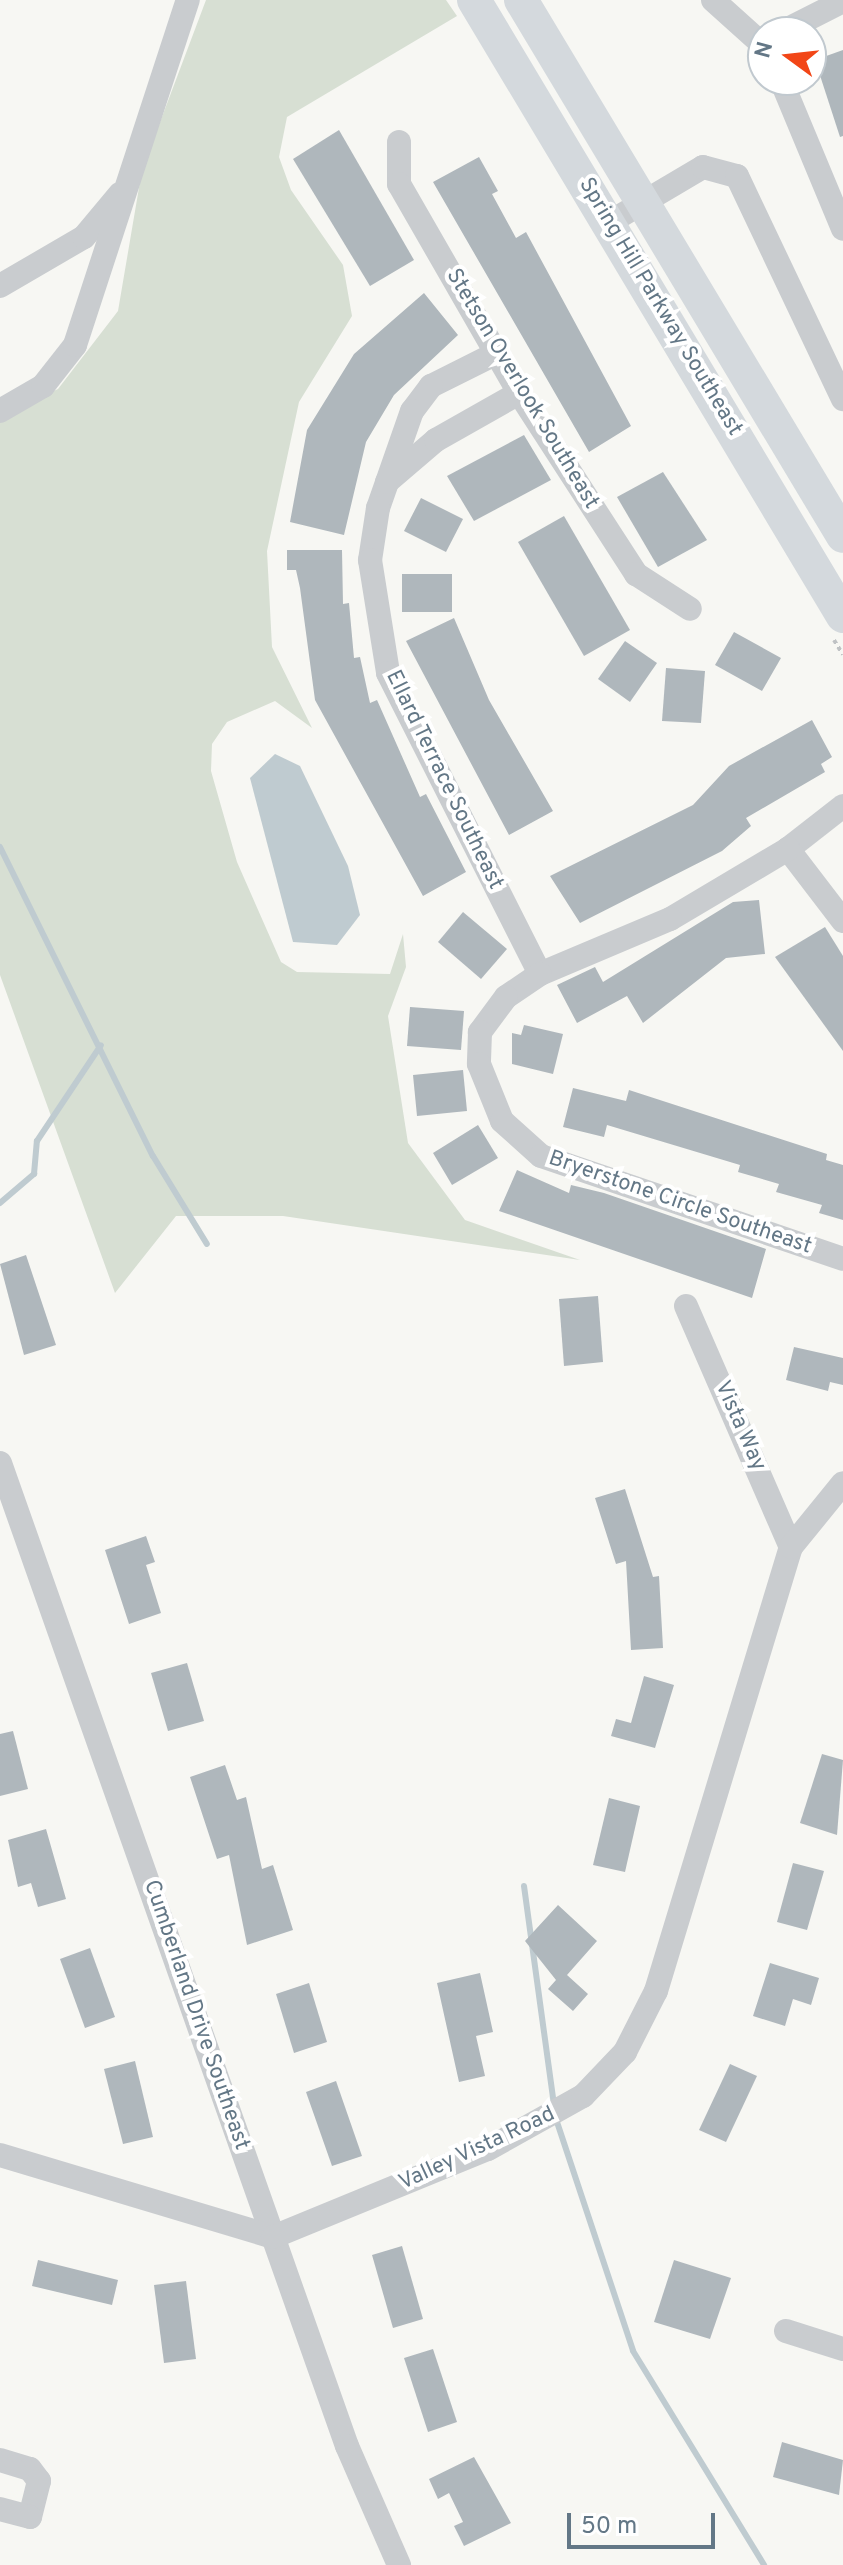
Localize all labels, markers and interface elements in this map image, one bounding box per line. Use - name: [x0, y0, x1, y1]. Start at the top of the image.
- north arrow: [747, 16, 827, 96]
- text: N: [750, 39, 780, 61]
- street label: Spring Hill Parkway Southeast: [572, 173, 748, 441]
- street label: Stetson Overlook Southeast: [440, 264, 604, 514]
- street label: Ellard Terrace Southeast: [379, 666, 509, 894]
- street label: Bryerstone Circle Southeast: [545, 1145, 815, 1261]
- street label: Vista Way: [708, 1377, 772, 1475]
- street label: Cumberland Drive Southeast: [137, 1877, 255, 2153]
- street label: Valley Vista Road: [394, 2101, 560, 2197]
- scale bar: [571, 2497, 719, 2547]
- text: 50 m: [581, 2512, 637, 2542]

